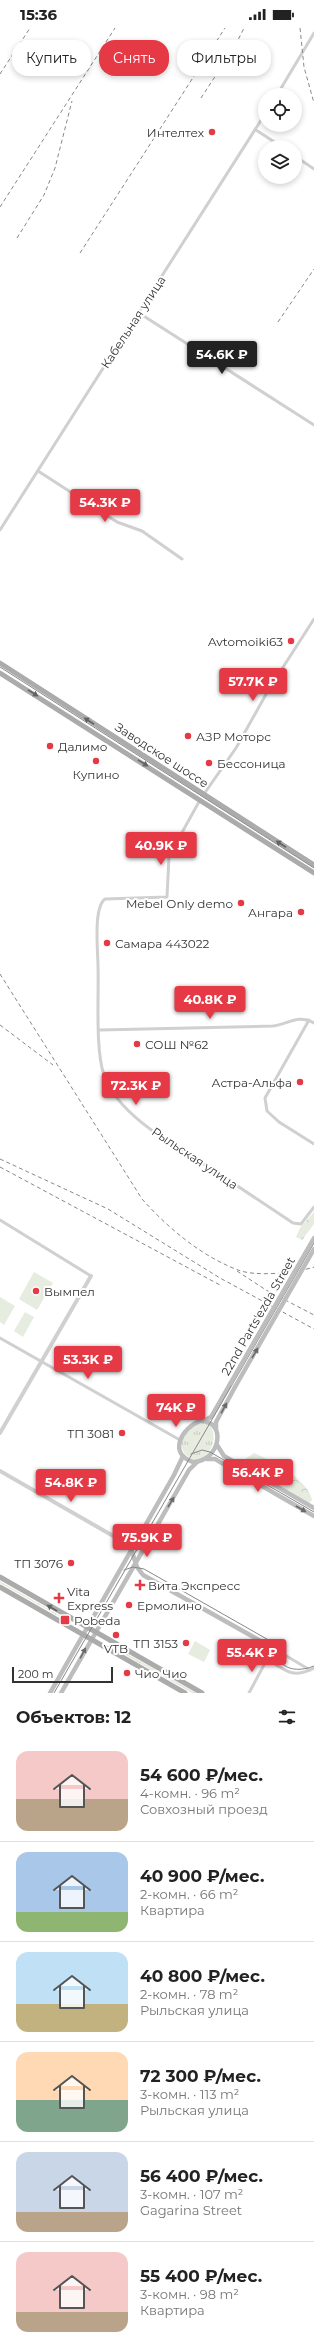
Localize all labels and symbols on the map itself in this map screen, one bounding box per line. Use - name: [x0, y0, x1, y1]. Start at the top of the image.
- place label: Интелтех: [147, 125, 205, 140]
- marker: Интелтех: [207, 127, 217, 137]
- street label: Кабельная улица: [97, 273, 169, 371]
- pin: 54.6K ₽: [185, 341, 259, 375]
- pin: 54.3K ₽: [68, 489, 142, 523]
- place label: Avtomoiki63: [208, 634, 283, 649]
- marker: Avtomoiki63: [286, 636, 296, 646]
- pin: 57.7K ₽: [216, 668, 290, 702]
- one-way arrow: [27, 690, 39, 697]
- one-way arrow: [84, 717, 95, 724]
- street label: Заводское шоссе: [112, 719, 212, 791]
- place label: АЗР Моторс: [196, 729, 271, 744]
- marker: АЗР Моторс: [183, 731, 193, 741]
- place label: Далимо: [58, 739, 108, 754]
- marker: Далимо: [45, 741, 55, 751]
- marker: Купино: [91, 756, 101, 766]
- place label: Бессоница: [217, 756, 286, 771]
- marker: Бессоница: [204, 758, 214, 768]
- one-way arrow: [137, 760, 148, 767]
- place label: Купино: [73, 767, 120, 782]
- pin: 40.9K ₽: [124, 832, 198, 866]
- one-way arrow: [276, 840, 286, 848]
- place label: Mebel Only demo: [126, 896, 233, 911]
- marker: Mebel Only demo: [236, 898, 246, 908]
- place label: Ангара: [248, 905, 293, 920]
- marker: Ангара: [296, 907, 306, 917]
- place label: Самара 443022: [115, 936, 210, 951]
- marker: Самара 443022: [102, 938, 112, 948]
- pin: 40.8K ₽: [173, 986, 247, 1020]
- place label: СОШ №62: [145, 1037, 208, 1052]
- marker: СОШ №62: [132, 1039, 142, 1049]
- pin: 72.3K ₽: [99, 1072, 173, 1106]
- place label: Астра-Альфа: [212, 1075, 292, 1090]
- marker: Астра-Альфа: [295, 1077, 305, 1087]
- street label: Рыльская улица: [149, 1124, 241, 1192]
- street label: 22nd Parts'ezda Street: [218, 1254, 298, 1378]
- place label: Вымпел: [44, 1284, 95, 1299]
- marker: Вымпел: [31, 1286, 41, 1296]
- pin: 53.3K ₽: [51, 1346, 125, 1380]
- one-way arrow: [251, 1348, 258, 1359]
- pin: 74K ₽: [148, 1394, 204, 1428]
- one-way arrow: [220, 1402, 227, 1414]
- place label: ТП 3081: [67, 1426, 114, 1441]
- marker: ТП 3081: [117, 1428, 127, 1438]
- pin: 56.4K ₽: [221, 1459, 295, 1493]
- pin: 54.8K ₽: [34, 1469, 108, 1503]
- one-way arrow: [167, 1496, 174, 1507]
- one-way arrow: [296, 1505, 307, 1512]
- pin: 75.9K ₽: [110, 1524, 184, 1558]
- place label: ТП 3076: [14, 1556, 63, 1571]
- marker: ТП 3076: [66, 1558, 76, 1568]
- place label: Вита Экспресс: [148, 1578, 240, 1593]
- marker: Вита Экспресс: [135, 1580, 145, 1590]
- place label: Vita Express: [67, 1584, 113, 1613]
- marker: Vita Express: [54, 1593, 64, 1603]
- place label: Ермолино: [137, 1598, 202, 1613]
- marker: Ермолино: [124, 1600, 134, 1610]
- one-way arrow: [47, 1604, 58, 1611]
- place label: Pobeda: [74, 1613, 121, 1628]
- marker: Pobeda: [59, 1614, 71, 1626]
- marker: VTB: [111, 1630, 121, 1640]
- place label: ТП 3153: [133, 1636, 178, 1651]
- marker: ТП 3153: [181, 1638, 191, 1648]
- pin: 55.4K ₽: [215, 1639, 289, 1673]
- place label: VTB: [104, 1641, 128, 1656]
- one-way arrow: [80, 1647, 87, 1659]
- scale bar: [12, 1665, 113, 1684]
- place label: Чио Чио: [135, 1666, 187, 1681]
- marker: Чио Чио: [122, 1668, 132, 1678]

